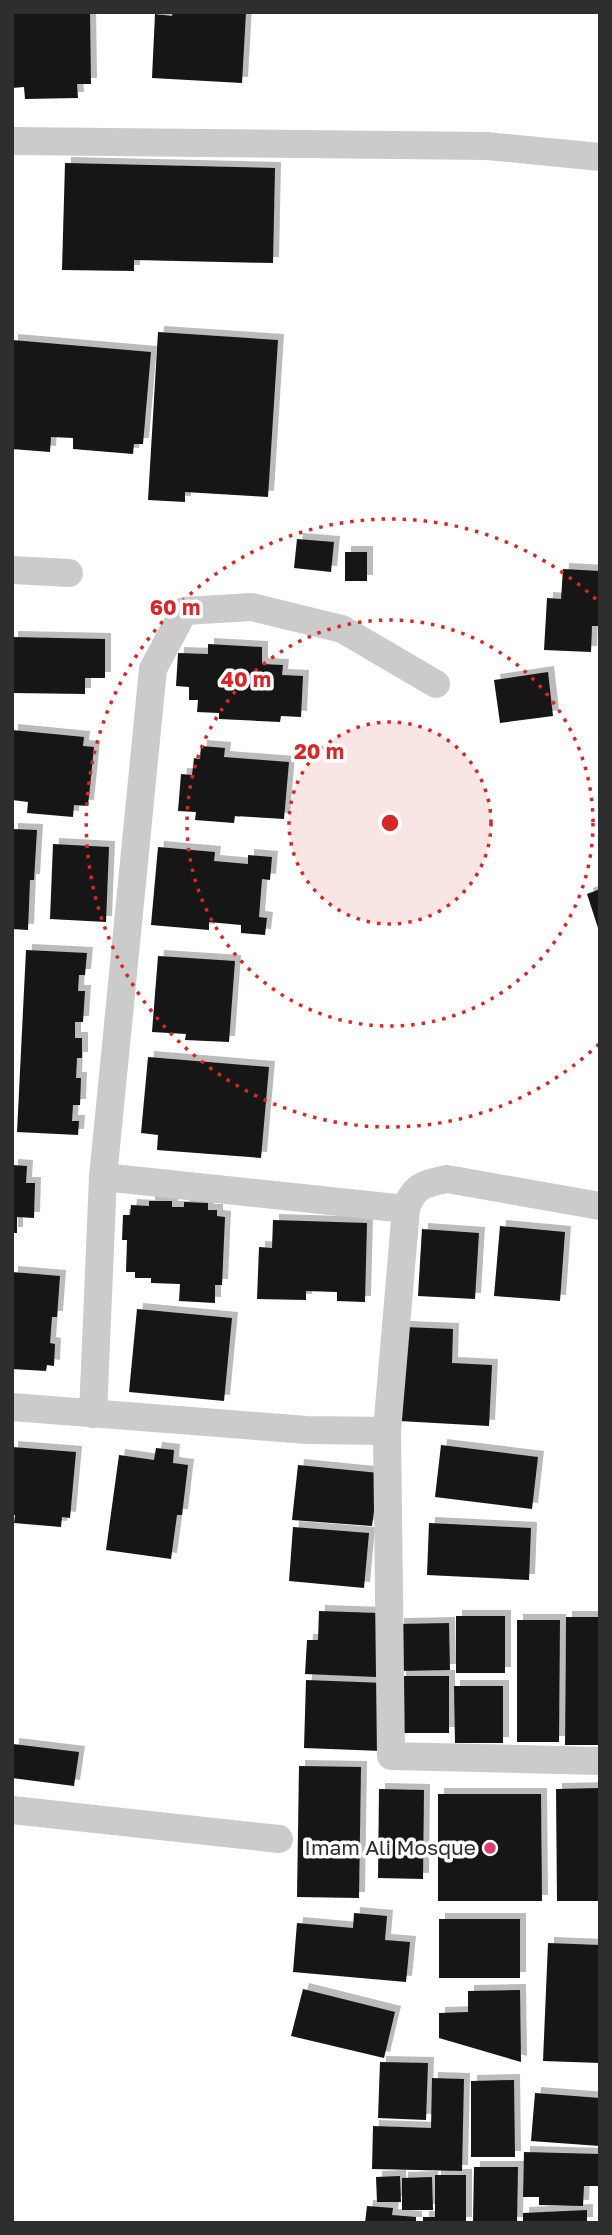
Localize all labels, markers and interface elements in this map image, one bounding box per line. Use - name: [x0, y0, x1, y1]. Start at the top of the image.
- text: 60 m: [150, 594, 200, 620]
- text: 40 m: [221, 666, 271, 692]
- text: 20 m: [294, 738, 344, 764]
- centre of rings: [378, 811, 402, 835]
- place label: Imam Ali Mosque: [304, 1834, 476, 1860]
- marker: Imam Ali Mosque: [482, 1840, 498, 1856]

